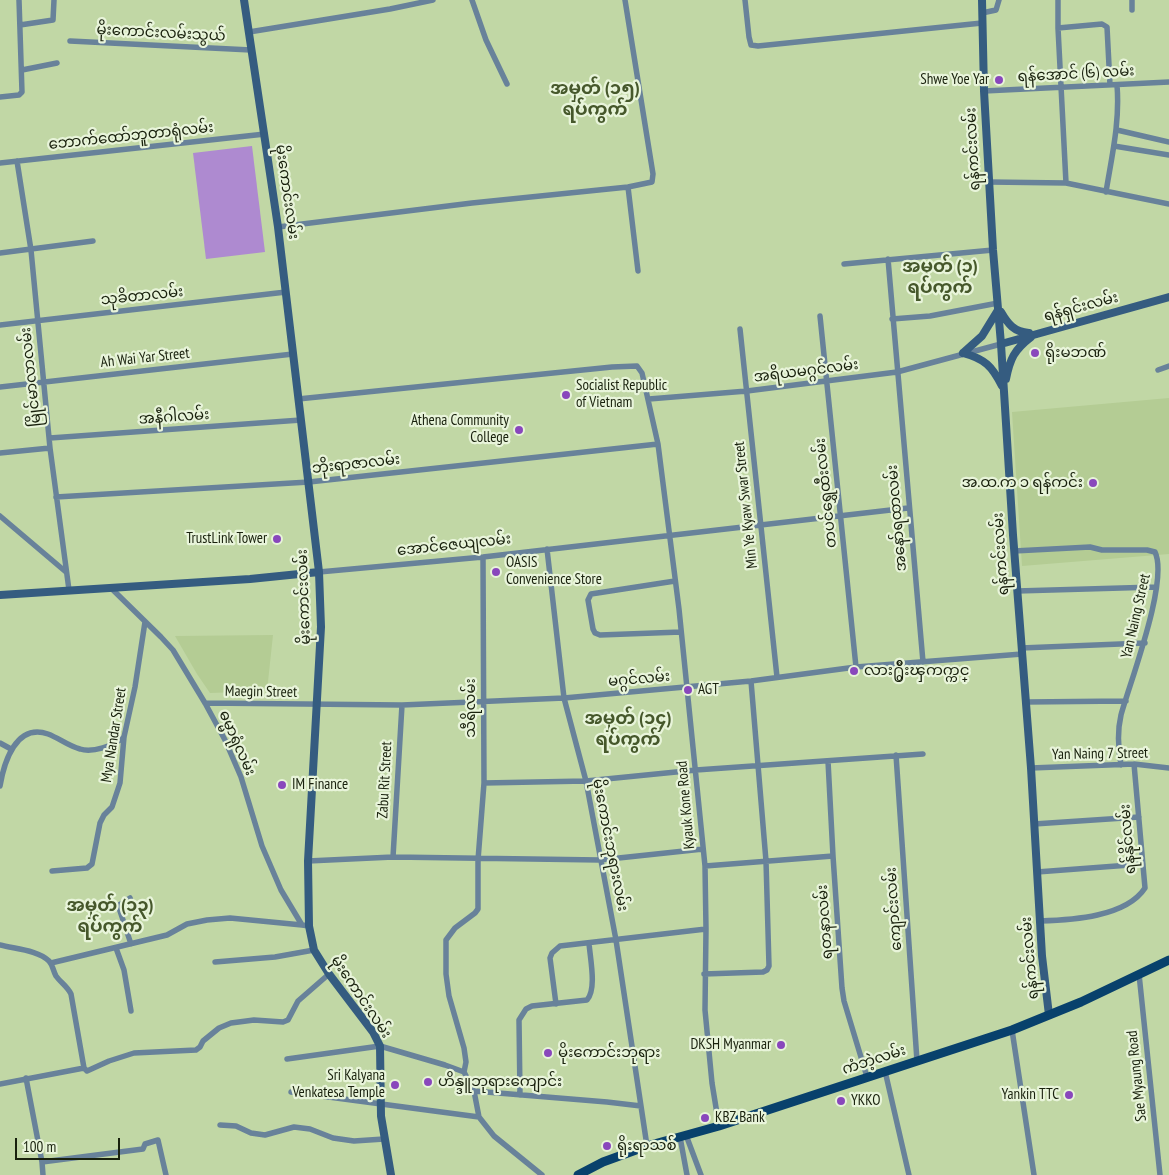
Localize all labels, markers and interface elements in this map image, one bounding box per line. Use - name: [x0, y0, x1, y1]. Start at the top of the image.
- street label: မိုးကောင်းလမ်းသွယ်: [96, 21, 226, 45]
- street label: ရန်အောင် (၆) လမ်း: [1017, 62, 1135, 86]
- place label: Shwe Yoe Yar: [920, 71, 989, 89]
- marker: Shwe Yoe Yar: [993, 74, 1005, 86]
- district label: အမှတ် (၁၅) ရပ်ကွက်: [550, 78, 640, 120]
- street label: ရန်ကင်းလမ်း: [962, 107, 984, 191]
- street label: ဘောက်ထော်ဘူတာရုံလမ်း: [48, 118, 214, 154]
- street label: မိုးကောင်းလမ်း: [271, 143, 303, 241]
- district label: အမှတ် (၁) ရပ်ကွက်: [902, 256, 978, 298]
- street label: သုခိတာလမ်း: [100, 283, 184, 309]
- street label: ရန်ရှင်းလမ်း: [1042, 288, 1120, 326]
- street label: မြိုင်မာလာလမ်း: [17, 326, 45, 428]
- street label: Ah Wai Yar Street: [100, 344, 190, 372]
- place label: ရိုးမဘဏ်: [1045, 344, 1106, 362]
- marker: ရိုးမဘဏ်: [1029, 347, 1041, 359]
- street label: အရိယမဂ္ဂင်လမ်း: [753, 356, 859, 386]
- place label: Socialist Republic of Vietnam: [576, 377, 667, 412]
- marker: Socialist Republic of Vietnam: [560, 389, 572, 401]
- street label: အနီဂါလမ်း: [138, 406, 210, 428]
- place label: Athena Community College: [411, 412, 509, 447]
- marker: Athena Community College: [513, 424, 525, 436]
- street label: တပင်ရွှေထီးလမ်း: [811, 437, 841, 549]
- street label: Min Ye Kyaw Swar Street: [730, 441, 762, 569]
- street label: ဘိုးရာဇာလမ်း: [311, 450, 401, 478]
- street label: အနော်ရထာလမ်း: [883, 464, 911, 572]
- place label: အ.ထ.က ၁ ရန်ကင်း: [962, 474, 1083, 492]
- marker: အ.ထ.က ၁ ရန်ကင်း: [1087, 477, 1099, 489]
- street label: ရန်ကင်းလမ်း: [989, 512, 1013, 596]
- place label: TrustLink Tower: [186, 530, 267, 548]
- street label: အောင်ဇေယျလမ်း: [396, 530, 512, 560]
- marker: TrustLink Tower: [271, 533, 283, 545]
- street label: မိုးကောင်းလမ်း: [293, 549, 315, 645]
- place label: OASIS Convenience Store: [506, 554, 602, 589]
- marker: OASIS Convenience Store: [490, 566, 502, 578]
- street label: Yan Naing Street: [1118, 572, 1154, 660]
- place label: လား႐ွိဳးၾကက္ကင္: [864, 662, 969, 680]
- marker: လား႐ွိဳးၾကက္ကင္: [848, 665, 860, 677]
- street label: မဂ္ဂင်လမ်း: [607, 667, 671, 691]
- street label: သီရိလမ်း: [462, 678, 480, 738]
- place label: AGT: [698, 681, 719, 699]
- street label: Maegin Street: [225, 682, 297, 702]
- marker: AGT: [682, 684, 694, 696]
- street label: Mya Nandar Street: [98, 686, 130, 784]
- street label: ဓမ္မာရုံလမ်း: [215, 708, 259, 778]
- district label: အမှတ် (၁၄) ရပ်ကွက်: [585, 708, 671, 751]
- street label: Zabu Rit Street: [374, 741, 396, 819]
- street label: Yan Naing 7 Street: [1052, 744, 1148, 764]
- street label: Kyauk Kone Road: [673, 760, 699, 850]
- place label: IM Finance: [292, 776, 348, 794]
- street label: မိုးကောင်းဘုရားလမ်း: [588, 777, 632, 913]
- marker: IM Finance: [276, 779, 288, 791]
- street label: ရန်နိုင်လမ်း: [1116, 803, 1140, 875]
- street label: ကျောင်းလမ်း: [882, 866, 906, 952]
- street label: ရတနာလမ်း: [813, 884, 837, 960]
- district label: အမှတ် (၁၃) ရပ်ကွက်: [67, 895, 153, 938]
- street label: ရန်ကင်းလမ်း: [1017, 916, 1043, 1000]
- street label: မိုးကောင်းလမ်း: [327, 952, 395, 1042]
- street label: Sae Myaung Road: [1123, 1030, 1151, 1122]
- place label: DKSH Myanmar: [690, 1036, 771, 1054]
- marker: DKSH Myanmar: [775, 1039, 787, 1051]
- street label: ကံဘဲ့လမ်း: [840, 1041, 908, 1079]
- place label: မိုးကောင်းဘုရား: [558, 1044, 660, 1062]
- marker: မိုးကောင်းဘုရား: [542, 1047, 554, 1059]
- place label: Sri Kalyana Venkatesa Temple: [292, 1067, 385, 1102]
- place label: ဟိန္ဒူဘုရားကျောင်း: [438, 1073, 562, 1091]
- marker: ဟိန္ဒူဘုရားကျောင်း: [422, 1076, 434, 1088]
- marker: Sri Kalyana Venkatesa Temple: [389, 1079, 401, 1091]
- place label: Yankin TTC: [1002, 1086, 1059, 1104]
- marker: Yankin TTC: [1063, 1089, 1075, 1101]
- place label: YKKO: [851, 1092, 881, 1110]
- marker: YKKO: [835, 1095, 847, 1107]
- place label: KBZ Bank: [715, 1109, 765, 1127]
- marker: KBZ Bank: [699, 1112, 711, 1124]
- scale bar: [18, 1128, 122, 1160]
- text: 100 m: [23, 1137, 56, 1156]
- place label: ရိုးရာသစ်: [617, 1137, 677, 1155]
- marker: ရိုးရာသစ်: [601, 1140, 613, 1152]

